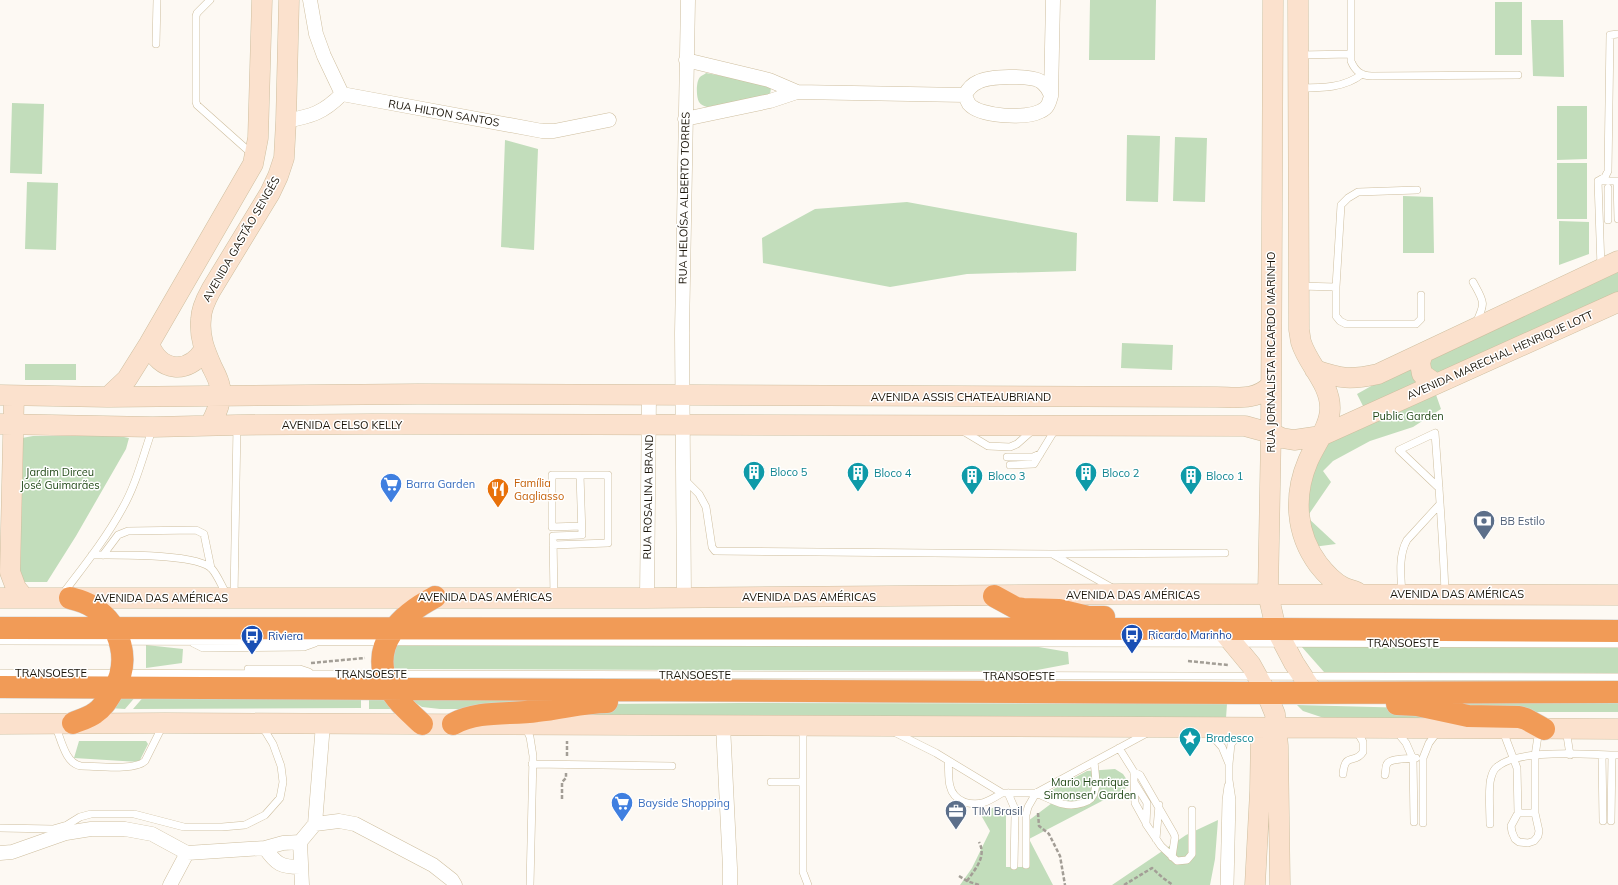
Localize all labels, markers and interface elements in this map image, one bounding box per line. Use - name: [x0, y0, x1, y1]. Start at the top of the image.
- street label: RUA HILTON SANTOS: [387, 96, 501, 130]
- street label: RUA HELOÍSA ALBERTO TORRES: [675, 112, 693, 284]
- street label: AVENIDA GASTÃO SENGÉS: [199, 174, 283, 304]
- street label: RUA JORNALISTA RICARDO MARINHO: [1264, 251, 1278, 453]
- street label: AVENIDA MARECHAL HENRIQUE LOTT: [1405, 307, 1596, 403]
- street label: AVENIDA ASSIS CHATEAUBRIAND: [871, 390, 1051, 404]
- park label: Public Garden: [1372, 409, 1444, 423]
- street label: AVENIDA CELSO KELLY: [282, 418, 403, 432]
- street label: RUA ROSALINA BRAND: [640, 434, 656, 560]
- building icon: Bloco 5: [741, 459, 767, 492]
- building icon: Bloco 4: [845, 460, 871, 493]
- building icon: Bloco 2: [1073, 460, 1099, 493]
- building icon: Bloco 3: [959, 463, 985, 496]
- building icon: Bloco 1: [1178, 463, 1204, 496]
- park label: Jardim Dirceu José Guimarães: [20, 465, 100, 492]
- place label: Bloco 5: [770, 465, 808, 479]
- place label: Bloco 4: [874, 466, 912, 480]
- place label: Bloco 2: [1102, 466, 1140, 480]
- place label: Bloco 3: [988, 469, 1025, 483]
- place label: Bloco 1: [1206, 469, 1243, 483]
- supermarket icon: Barra Garden: [378, 471, 404, 504]
- restaurant icon: Família Gagliasso: [485, 476, 511, 509]
- place label: Família Gagliasso: [514, 476, 564, 503]
- place label: Barra Garden: [406, 477, 475, 491]
- bank icon: BB Estilo: [1471, 508, 1497, 541]
- place label: BB Estilo: [1500, 514, 1545, 528]
- street label: AVENIDA DAS AMÉRICAS: [1390, 587, 1524, 601]
- street label: AVENIDA DAS AMÉRICAS: [1066, 588, 1200, 602]
- street label: AVENIDA DAS AMÉRICAS: [418, 590, 552, 604]
- street label: AVENIDA DAS AMÉRICAS: [742, 590, 876, 604]
- street label: AVENIDA DAS AMÉRICAS: [94, 591, 228, 605]
- bus stop icon: Ricardo Marinho: [1119, 622, 1145, 655]
- bus stop icon: Riviera: [239, 623, 265, 656]
- place label: Ricardo Marinho: [1148, 628, 1232, 642]
- place label: Riviera: [268, 629, 303, 643]
- street label: TRANSOESTE: [1367, 636, 1439, 650]
- street label: TRANSOESTE: [15, 666, 87, 680]
- street label: TRANSOESTE: [335, 667, 407, 681]
- street label: TRANSOESTE: [659, 668, 731, 682]
- street label: TRANSOESTE: [983, 669, 1055, 683]
- place icon: Bradesco: [1177, 725, 1203, 758]
- place label: Bradesco: [1206, 731, 1254, 745]
- park label: Mario Henrique Simonsen' Garden: [1044, 775, 1136, 802]
- supermarket icon: Bayside Shopping: [609, 790, 635, 823]
- place label: Bayside Shopping: [638, 796, 730, 810]
- office icon: TIM Brasil: [943, 798, 969, 831]
- place label: TIM Brasil: [972, 804, 1023, 818]

